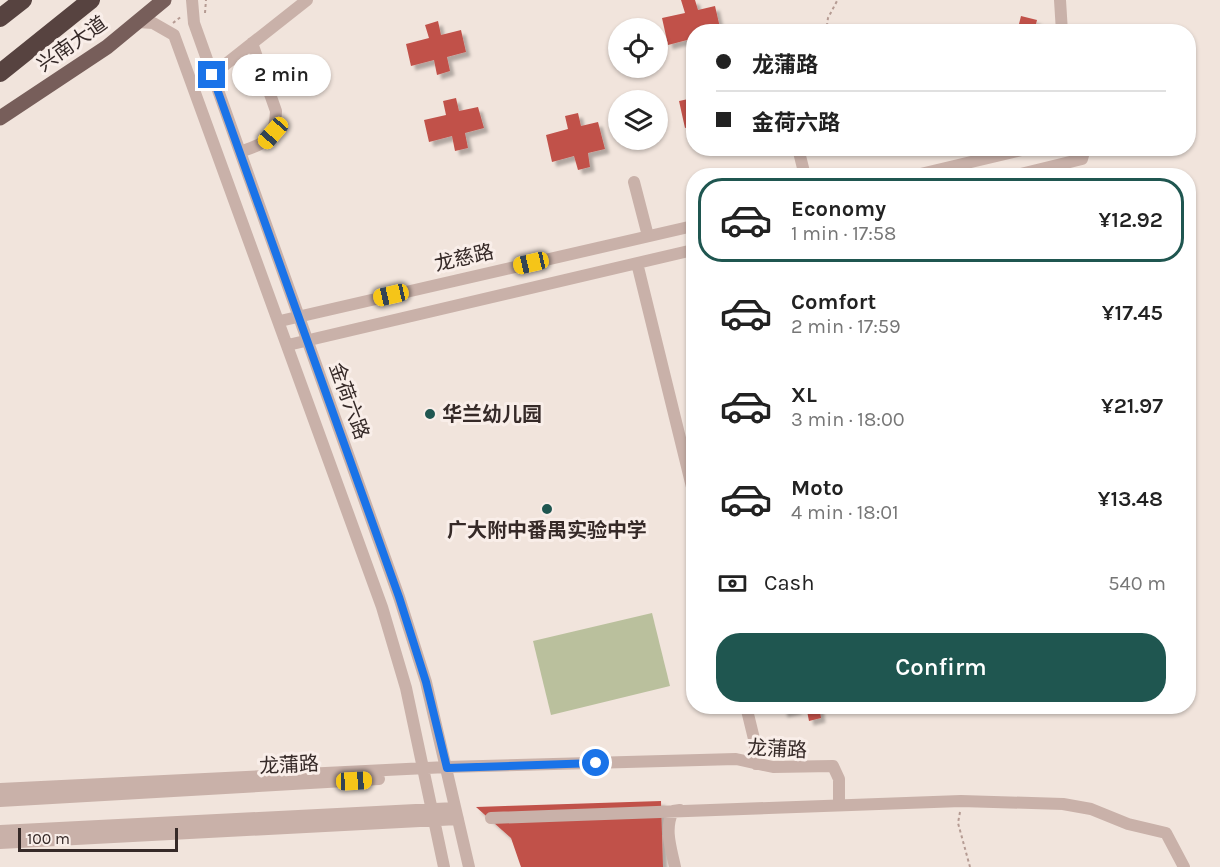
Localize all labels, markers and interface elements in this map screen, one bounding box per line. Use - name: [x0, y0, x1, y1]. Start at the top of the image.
- street label: 兴南大道: [33, 12, 111, 76]
- map controls: [608, 18, 668, 150]
- button: locate: [608, 18, 668, 78]
- text: 龙蒲路: [752, 52, 818, 78]
- callout: 2 min: [233, 54, 332, 96]
- route end: [198, 61, 225, 88]
- text: 2 min: [254, 63, 309, 86]
- button: layers: [608, 90, 668, 150]
- text: 金荷六路: [752, 110, 840, 136]
- car: [254, 114, 292, 152]
- icon: car: [719, 193, 773, 247]
- text: Economy: [791, 196, 886, 222]
- text: ¥12.92: [1099, 207, 1163, 233]
- text: 1 min · 17:58: [791, 222, 896, 245]
- street label: 龙慈路: [432, 240, 496, 276]
- car: [511, 250, 551, 276]
- car: [371, 282, 411, 308]
- icon: car: [719, 286, 773, 340]
- text: Comfort: [791, 289, 876, 315]
- text: ¥17.45: [1102, 300, 1163, 326]
- text: 2 min · 17:59: [791, 315, 901, 338]
- street label: 金荷六路: [325, 359, 373, 443]
- icon: car: [719, 379, 773, 433]
- text: XL: [791, 382, 817, 408]
- text: ¥21.97: [1101, 393, 1163, 419]
- place label: 华兰幼儿园: [442, 403, 542, 426]
- marker: 华兰幼儿园: [423, 407, 437, 421]
- text: 3 min · 18:00: [791, 408, 905, 431]
- icon: car: [719, 472, 773, 526]
- text: Moto: [791, 475, 844, 501]
- text: ¥13.48: [1098, 486, 1163, 512]
- text: 4 min · 18:01: [791, 501, 899, 524]
- marker: 广大附中番禺实验中学: [540, 502, 554, 516]
- place label: 广大附中番禺实验中学: [447, 519, 647, 542]
- icon: cash: [716, 567, 749, 600]
- text: Cash: [764, 570, 814, 596]
- text: 540 m: [1108, 572, 1166, 595]
- button: Confirm: [716, 633, 1166, 702]
- street label: 龙蒲路: [746, 736, 808, 762]
- route start: [582, 749, 609, 776]
- street label: 龙蒲路: [258, 752, 320, 778]
- car: [336, 771, 372, 791]
- scale bar: [18, 825, 178, 852]
- text: 100 m: [27, 829, 70, 848]

